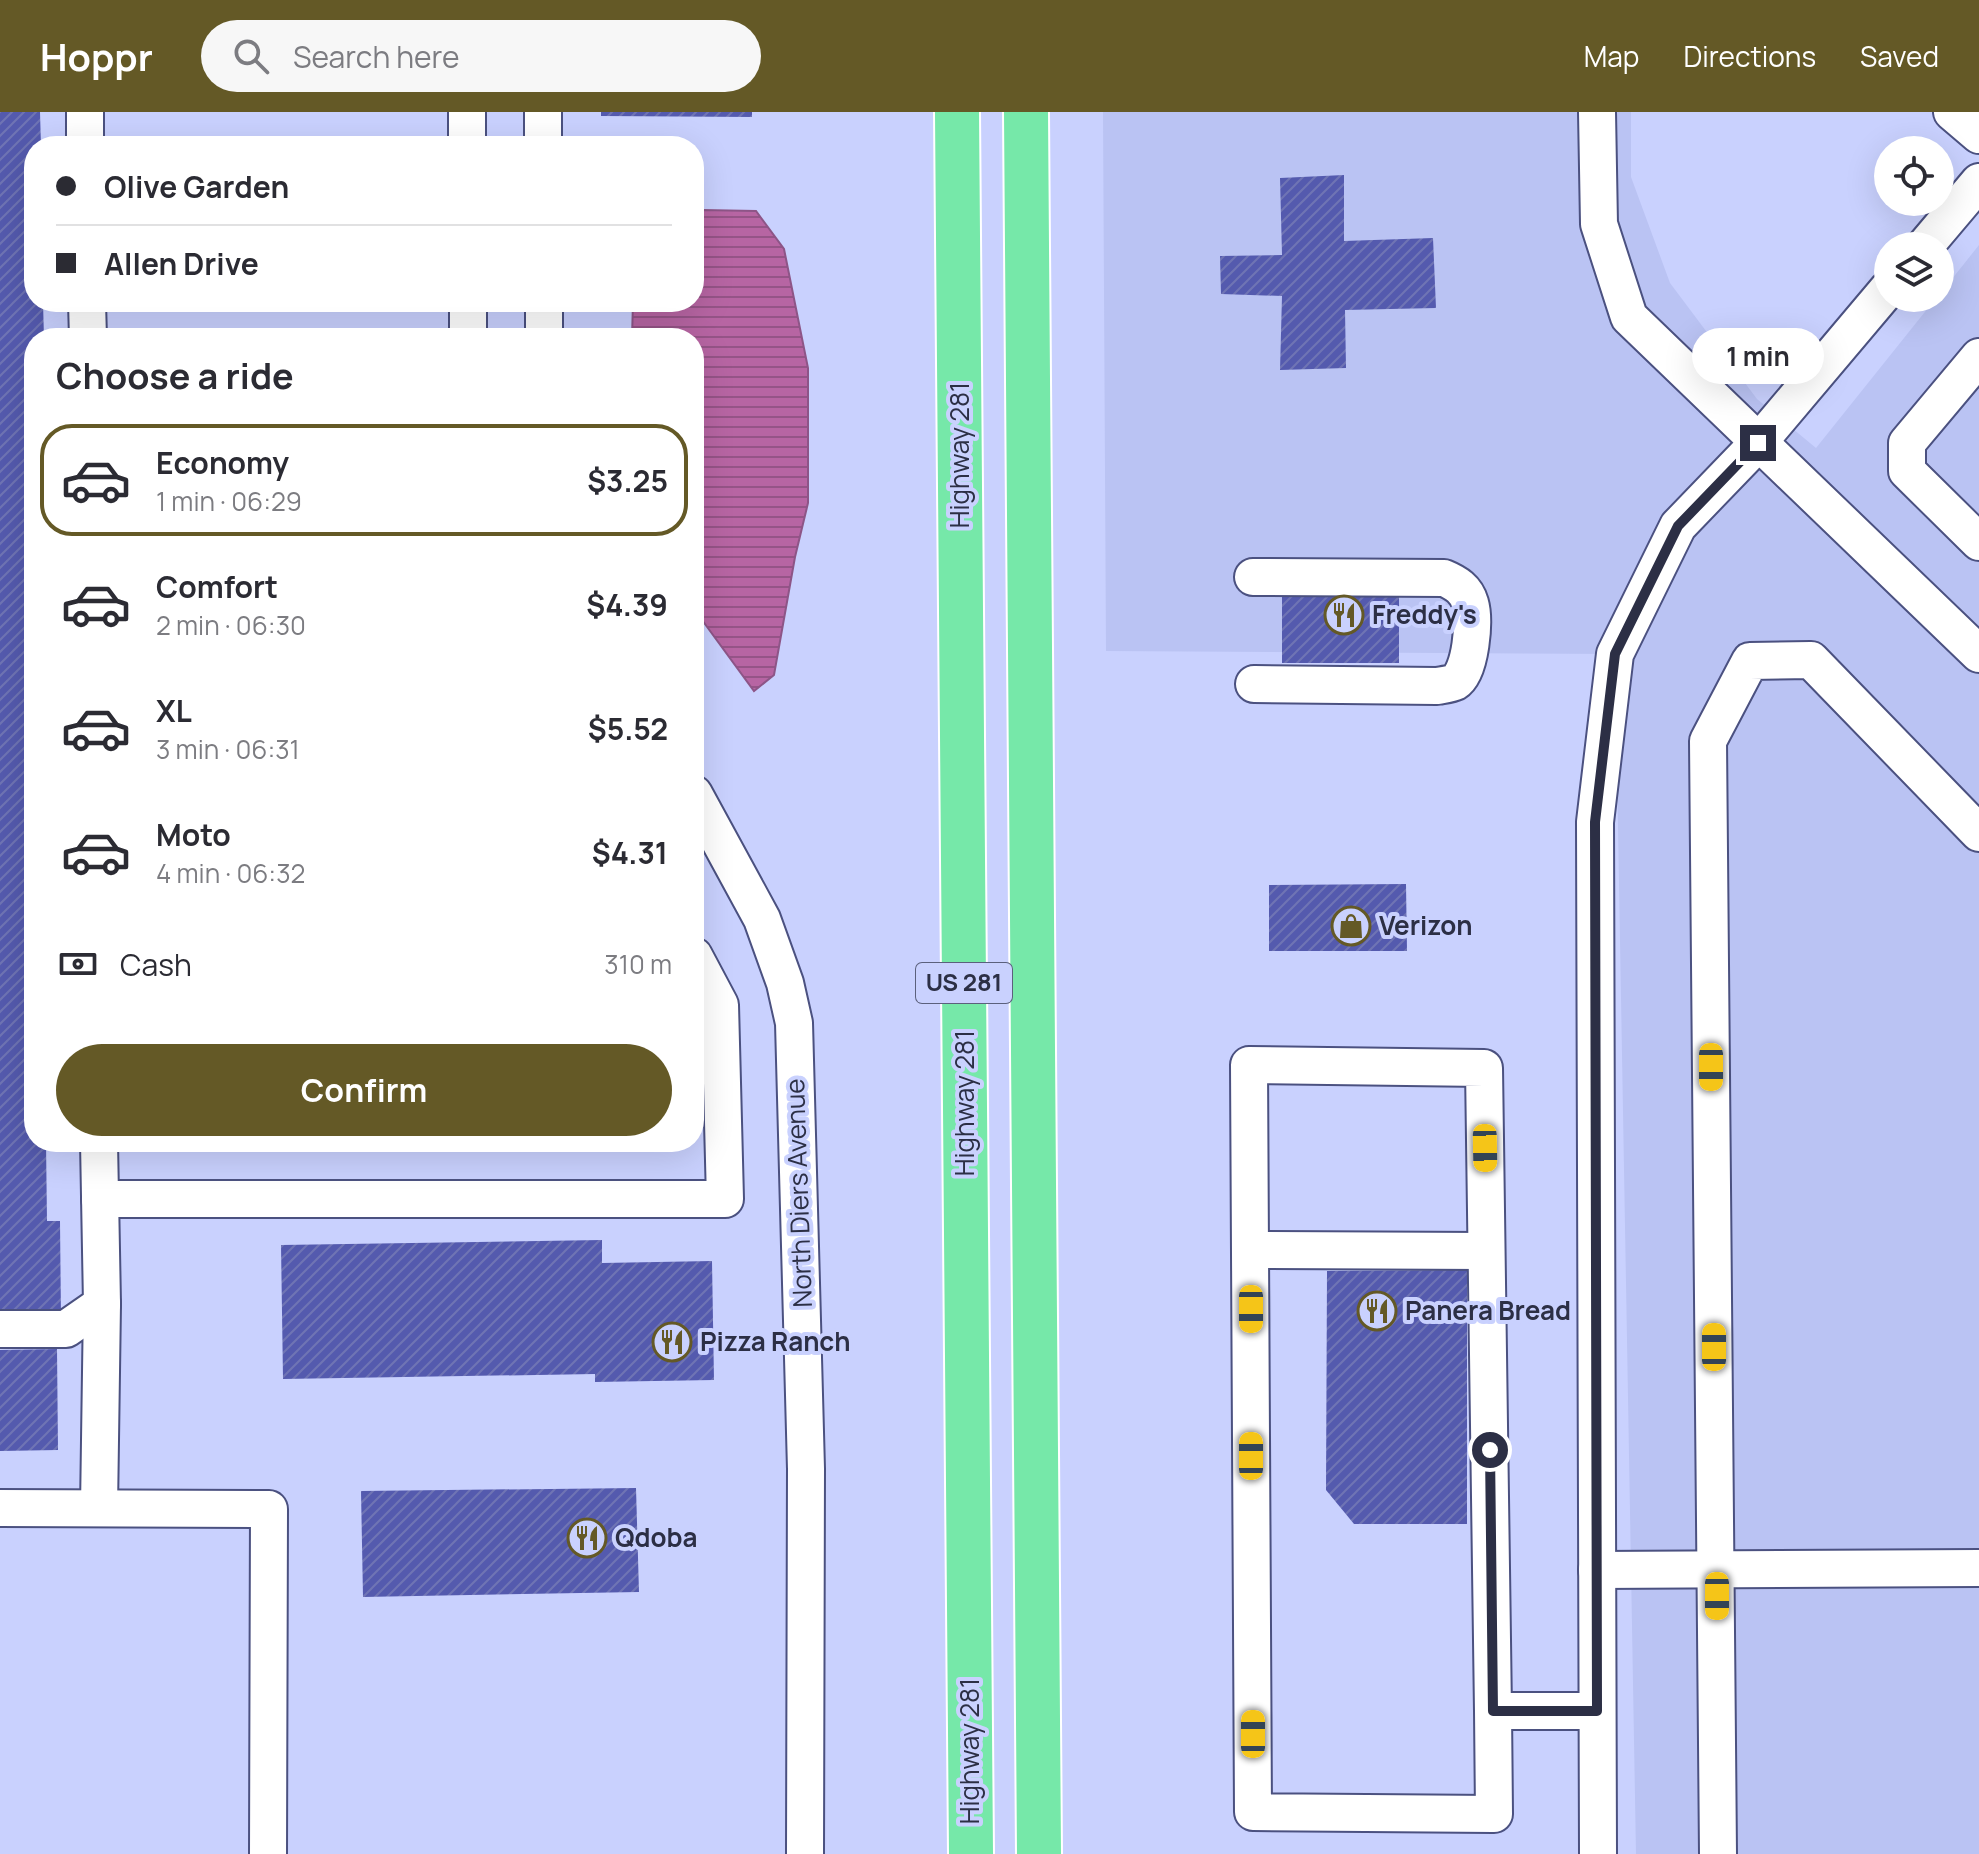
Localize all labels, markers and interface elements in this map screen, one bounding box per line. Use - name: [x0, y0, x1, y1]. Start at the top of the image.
- search box: [201, 20, 761, 92]
- text: Hoppr: [40, 30, 153, 82]
- icon: search: [229, 34, 273, 78]
- text: Search here: [293, 36, 460, 77]
- text: Map: [1584, 37, 1639, 75]
- text: Directions: [1683, 37, 1816, 75]
- text: Saved: [1860, 37, 1939, 75]
- map controls: [1874, 136, 1954, 312]
- button: locate: [1874, 136, 1954, 216]
- text: Olive Garden: [104, 166, 289, 207]
- button: layers: [1874, 232, 1954, 312]
- text: Allen Drive: [104, 243, 259, 284]
- callout: 1 min: [1692, 327, 1824, 383]
- text: 1 min: [1726, 338, 1790, 374]
- text: Choose a ride: [56, 351, 294, 400]
- street label: Highway 281: [941, 382, 977, 528]
- route end: [1740, 425, 1776, 461]
- text: Economy: [156, 442, 289, 483]
- icon: car: [60, 444, 132, 516]
- text: $3.25: [587, 460, 668, 501]
- text: 1 min · 06:29: [156, 483, 302, 519]
- text: Comfort: [156, 566, 278, 607]
- icon: car: [60, 568, 132, 640]
- text: $4.39: [586, 584, 668, 625]
- restaurant icon: Freddy's: [1323, 594, 1365, 636]
- place label: Freddy's: [1372, 596, 1477, 632]
- text: 2 min · 06:30: [156, 607, 306, 643]
- text: XL: [156, 690, 192, 731]
- icon: car: [60, 692, 132, 764]
- text: $5.52: [588, 708, 668, 749]
- text: 3 min · 06:31: [156, 731, 300, 767]
- text: Moto: [156, 814, 231, 855]
- icon: car: [60, 816, 132, 888]
- text: $4.31: [592, 832, 668, 873]
- text: 4 min · 06:32: [156, 855, 305, 891]
- shop icon: Verizon: [1330, 905, 1372, 947]
- place label: Verizon: [1379, 907, 1473, 943]
- icon: cash: [56, 942, 100, 986]
- text: Cash: [120, 944, 192, 985]
- text: 310 m: [604, 946, 672, 982]
- road number: US 281: [916, 963, 1012, 1003]
- street label: Highway 281: [946, 1030, 982, 1176]
- car: [1699, 1043, 1723, 1091]
- button: Confirm: [56, 1044, 672, 1136]
- street label: North Diers Avenue: [776, 1078, 820, 1308]
- car: [1473, 1124, 1497, 1172]
- car: [1239, 1285, 1263, 1333]
- restaurant icon: Panera Bread: [1356, 1290, 1398, 1332]
- place label: Panera Bread: [1405, 1292, 1571, 1328]
- restaurant icon: Pizza Ranch: [651, 1321, 693, 1363]
- place label: Pizza Ranch: [700, 1323, 850, 1359]
- car: [1702, 1323, 1726, 1371]
- car: [1239, 1432, 1263, 1480]
- route start: [1472, 1432, 1508, 1468]
- restaurant icon: Qdoba: [566, 1517, 608, 1559]
- place label: Qdoba: [615, 1519, 698, 1555]
- car: [1705, 1572, 1729, 1620]
- street label: Highway 281: [951, 1678, 987, 1824]
- car: [1241, 1710, 1265, 1758]

